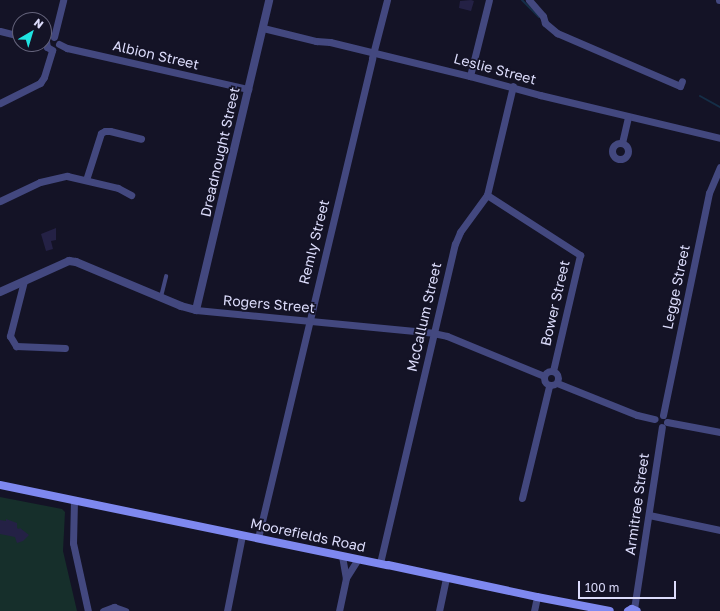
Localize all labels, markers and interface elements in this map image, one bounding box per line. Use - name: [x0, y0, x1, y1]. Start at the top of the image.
- north arrow: [12, 12, 52, 52]
- text: N: [32, 15, 46, 31]
- street label: Albion Street: [111, 37, 201, 73]
- street label: Leslie Street: [452, 50, 538, 88]
- street label: Dreadnought Street: [197, 85, 243, 219]
- street label: Remly Street: [295, 198, 333, 286]
- street label: Legge Street: [659, 243, 693, 331]
- street label: Bower Street: [537, 259, 573, 347]
- street label: McCallum Street: [403, 261, 445, 373]
- street label: Rogers Street: [222, 292, 316, 316]
- street label: Armitree Street: [622, 452, 652, 556]
- street label: Moorefields Road: [249, 515, 367, 555]
- scale bar: [580, 573, 678, 599]
- text: 100 m: [585, 580, 619, 595]

